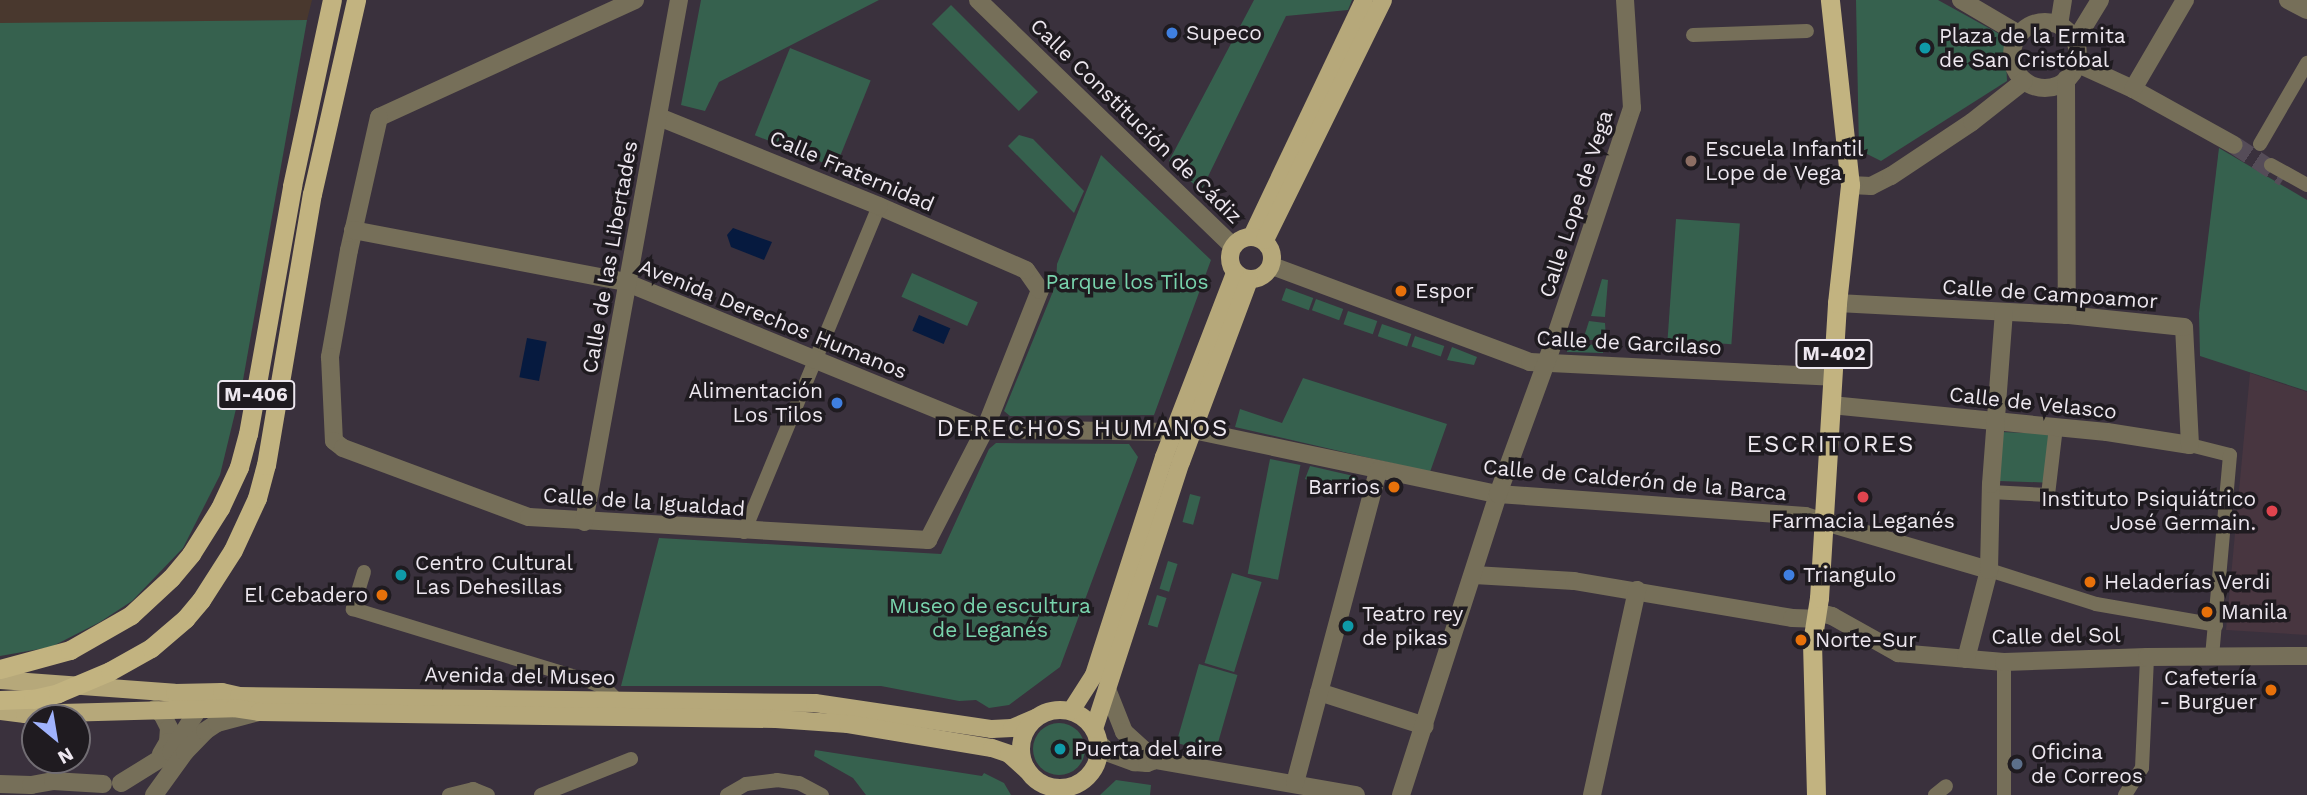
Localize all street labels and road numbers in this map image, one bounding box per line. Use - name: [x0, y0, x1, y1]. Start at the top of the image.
- street label: Calle Constitución de Cádiz: [1025, 13, 1247, 229]
- street label: Calle Lope de Vega: [1534, 107, 1618, 301]
- street label: Calle Fraternidad: [766, 125, 938, 217]
- street label: Calle de las Libertades: [577, 139, 643, 375]
- street label: Avenida Derechos Humanos: [635, 254, 911, 384]
- street label: Calle de Campoamor: [1941, 274, 2159, 314]
- street label: Calle de Garcilaso: [1536, 326, 1722, 360]
- road number: M-402: [1794, 338, 1874, 370]
- road number: M-406: [216, 380, 296, 410]
- street label: Calle de Velasco: [1947, 382, 2119, 424]
- street label: Calle de Calderón de la Barca: [1482, 454, 1788, 506]
- street label: Calle de la Igualdad: [542, 482, 746, 522]
- street label: Calle del Sol: [1991, 622, 2121, 650]
- street label: Avenida del Museo: [424, 662, 616, 690]

